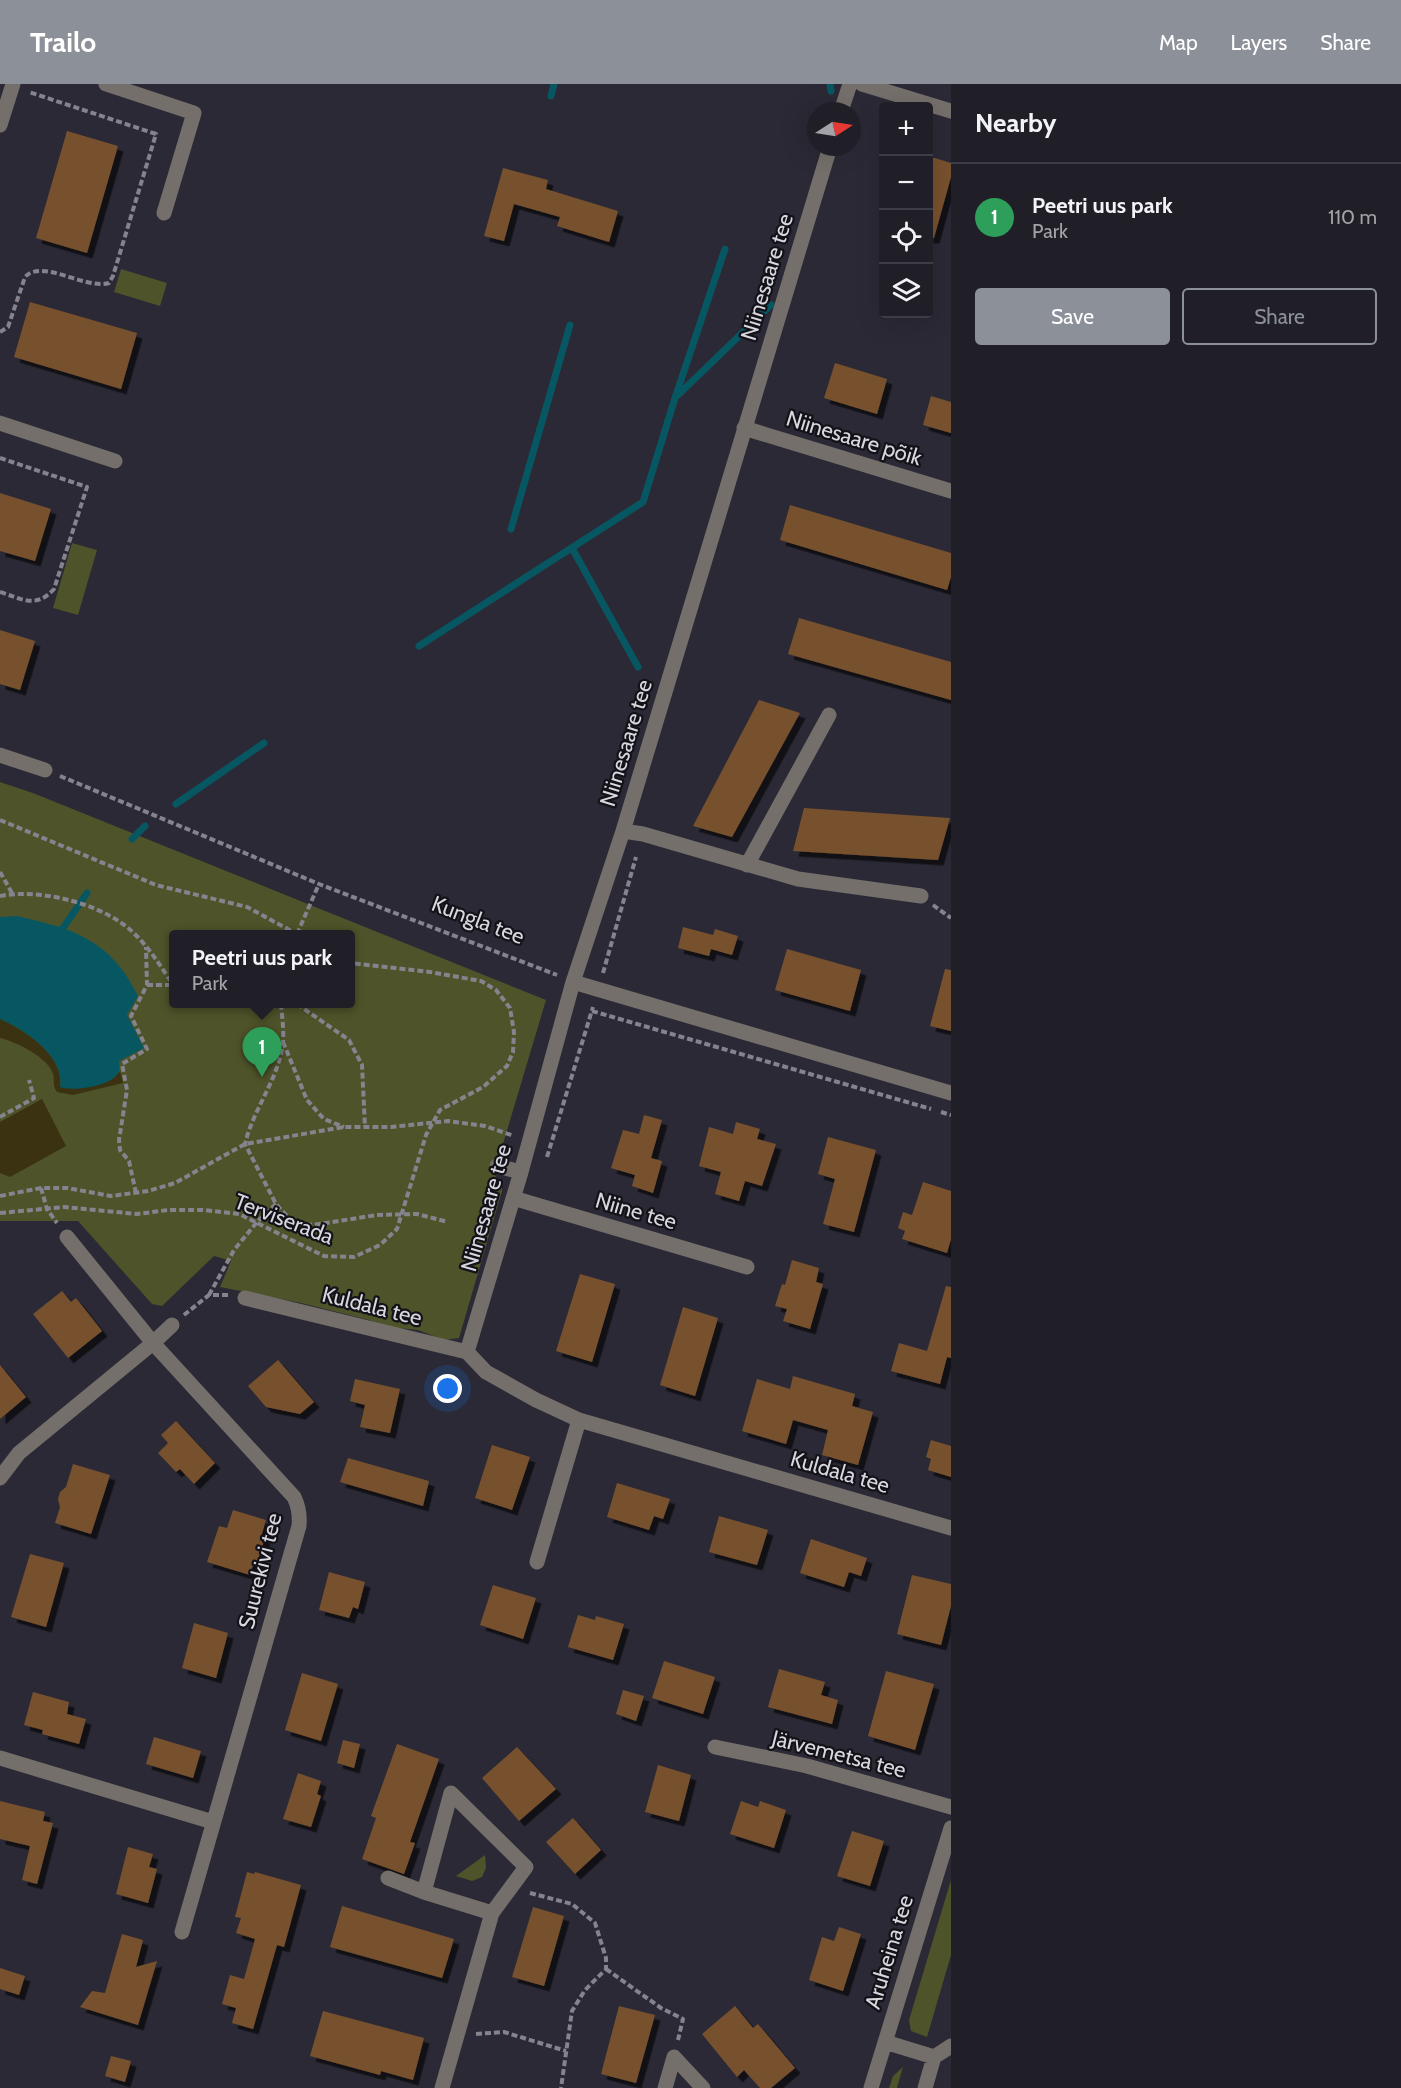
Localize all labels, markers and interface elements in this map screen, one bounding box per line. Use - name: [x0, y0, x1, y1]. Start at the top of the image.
- text: Trailo: [30, 25, 96, 59]
- text: Map: [1159, 30, 1198, 55]
- text: Layers: [1231, 30, 1287, 55]
- text: Share: [1320, 30, 1371, 55]
- north arrow: [807, 102, 861, 156]
- map controls: [879, 102, 933, 318]
- button: +: [879, 102, 933, 156]
- text: Nearby: [975, 107, 1056, 139]
- button: −: [879, 156, 933, 210]
- text: Peetri uus park: [1032, 192, 1173, 219]
- text: 1: [991, 205, 998, 229]
- text: 110 m: [1328, 205, 1377, 229]
- street label: Niinesaare tee: [735, 210, 799, 344]
- button: locate: [879, 210, 933, 264]
- text: Park: [1032, 219, 1068, 243]
- button: layers: [879, 264, 933, 318]
- button: Save: [975, 288, 1170, 345]
- button: Share: [1182, 288, 1377, 345]
- street label: Niinesaare põik: [783, 405, 925, 471]
- street label: Niinesaare tee: [594, 676, 658, 810]
- street label: Kungla tee: [428, 890, 528, 950]
- popup: [169, 930, 355, 1008]
- text: Peetri uus park: [192, 944, 332, 971]
- text: Park: [192, 971, 228, 995]
- pin: 1: [242, 1028, 282, 1077]
- street label: Niinesaare tee: [455, 1141, 517, 1275]
- street label: Niine tee: [592, 1187, 680, 1235]
- street label: Terviserada: [231, 1188, 338, 1250]
- street label: Kuldala tee: [319, 1281, 425, 1331]
- your location: [433, 1374, 462, 1403]
- street label: Kuldala tee: [787, 1445, 893, 1499]
- street label: Suurekivi tee: [233, 1510, 287, 1632]
- street label: Järvemetsa tee: [768, 1724, 909, 1784]
- street label: Aruheina tee: [859, 1892, 919, 2012]

